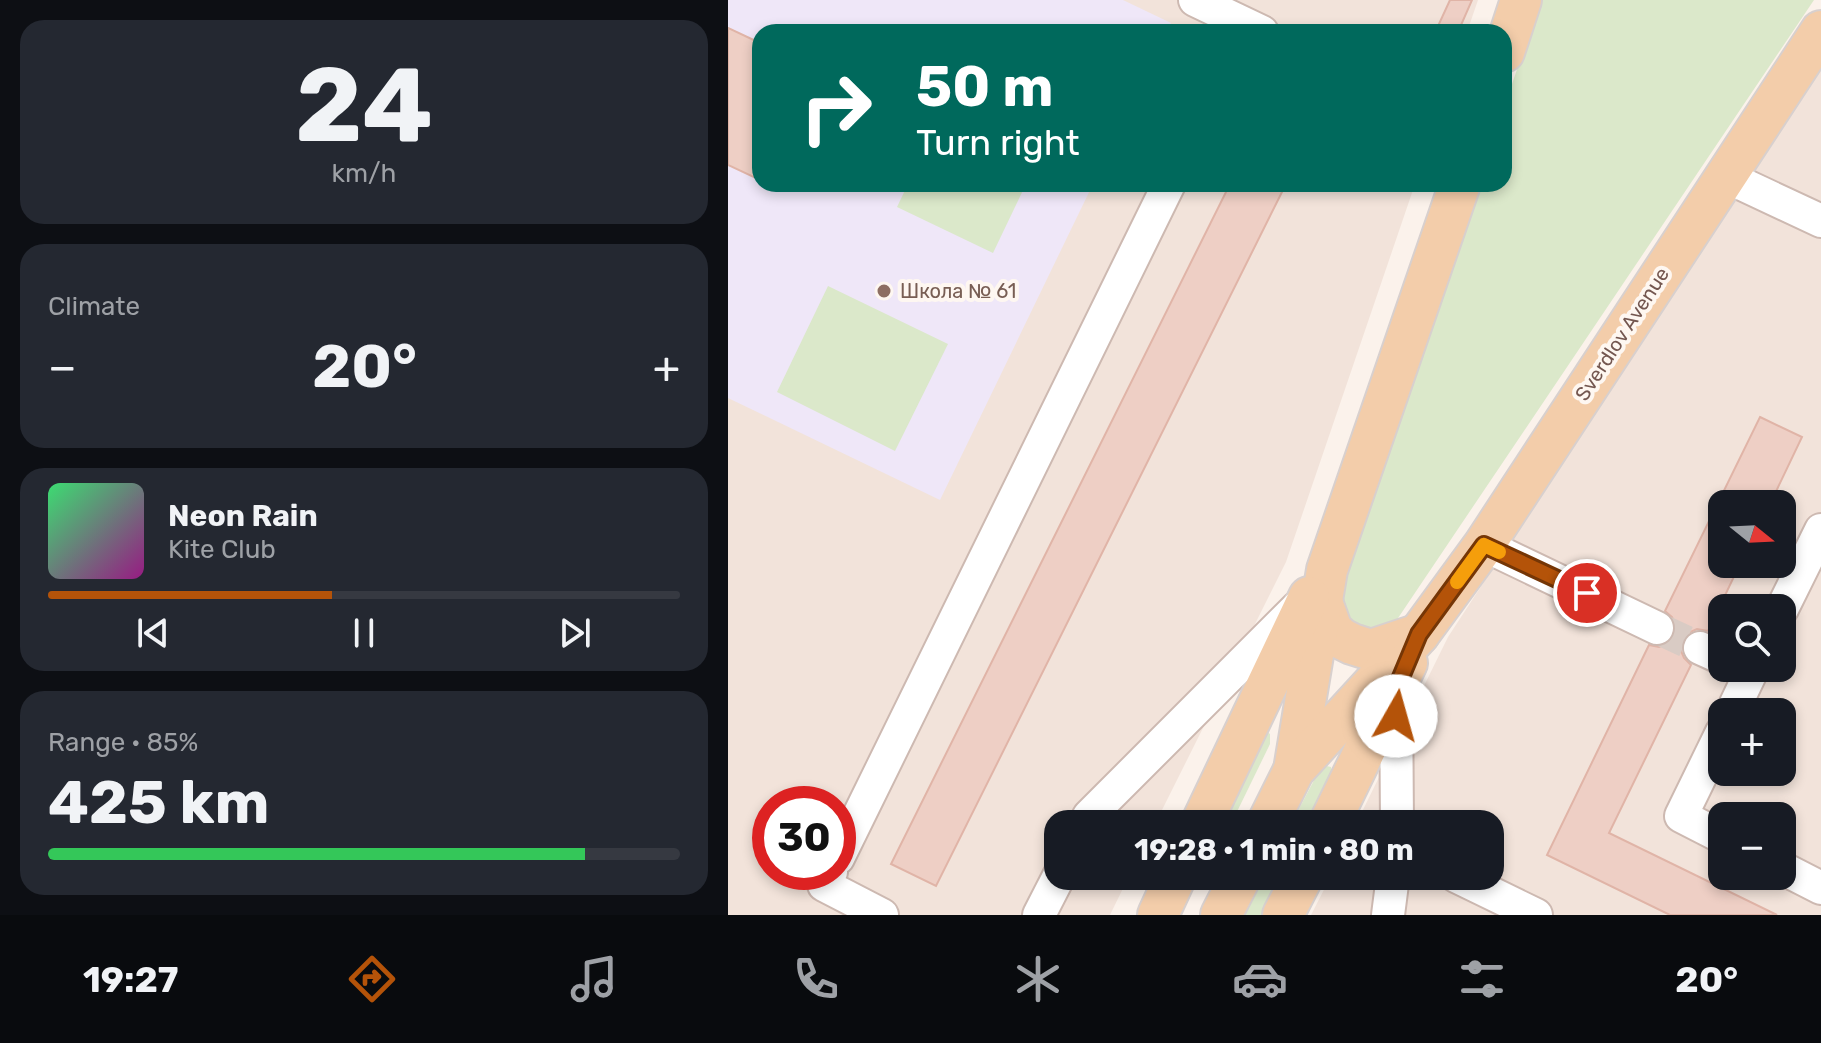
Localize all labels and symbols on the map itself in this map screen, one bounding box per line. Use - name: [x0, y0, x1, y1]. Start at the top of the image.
- street label: Sverdlov Avenue: [1570, 263, 1674, 405]
- place label: Школа № 61: [900, 279, 1016, 303]
- marker: Школа № 61: [875, 282, 893, 300]
- north arrow: [1708, 490, 1796, 578]
- pin: [1553, 559, 1621, 627]
- position arrow: [1354, 674, 1438, 758]
- speed limit sign: 30: [752, 786, 856, 890]

